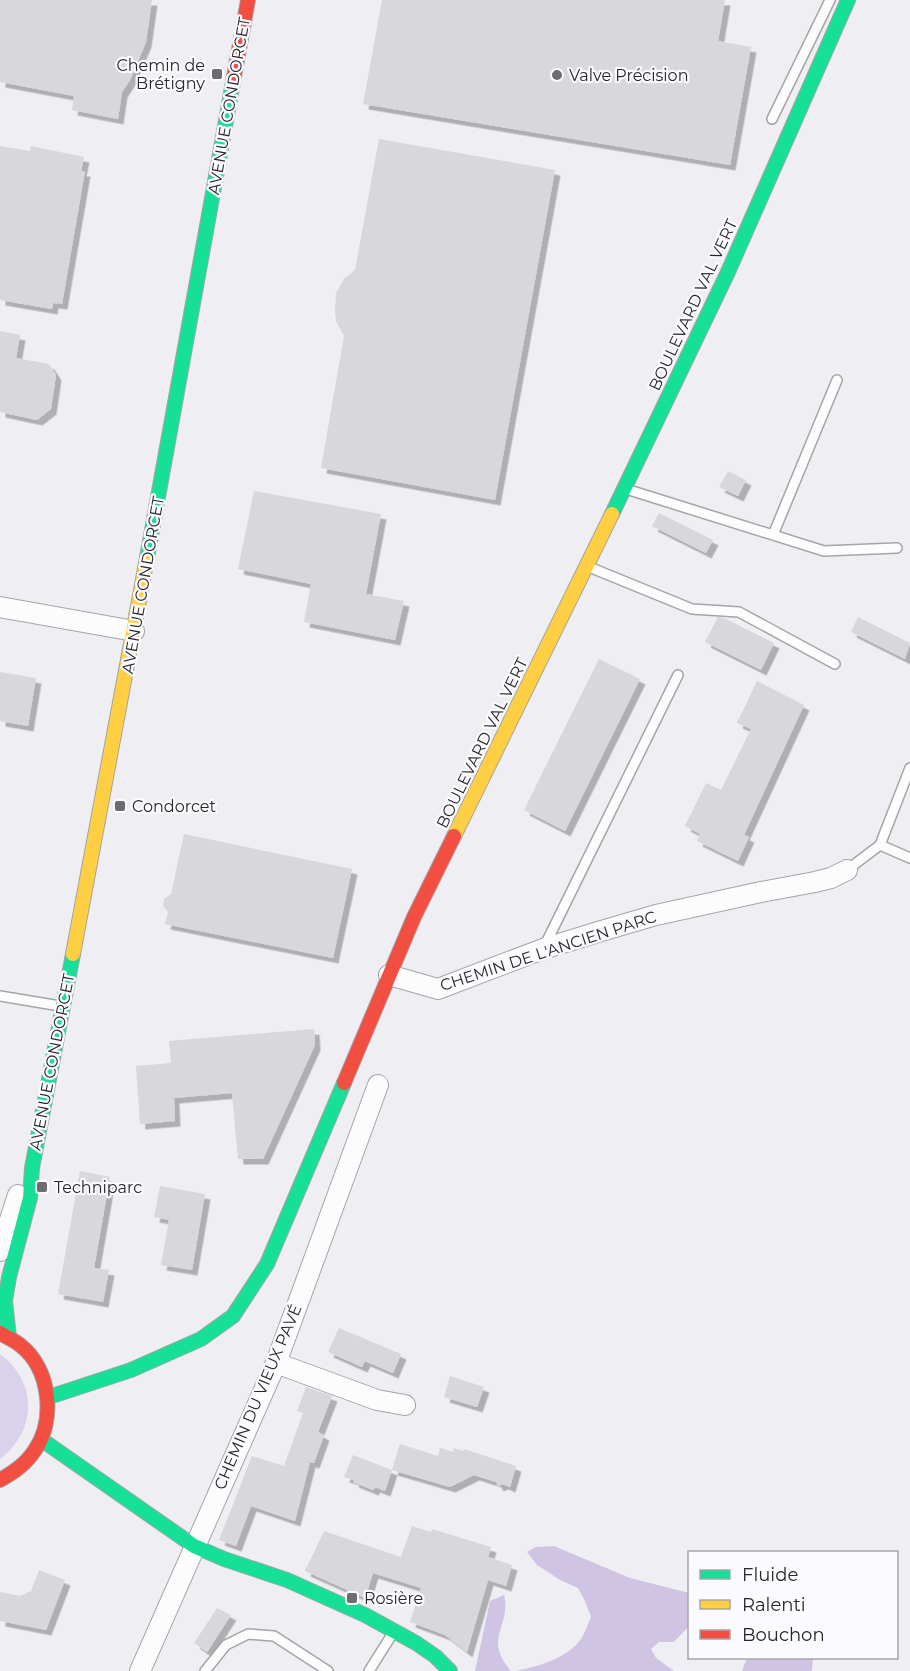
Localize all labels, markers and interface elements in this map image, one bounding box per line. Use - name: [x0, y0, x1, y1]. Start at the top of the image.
- street label: AVENUE CONDORCET: [204, 15, 254, 196]
- place label: Chemin de Brétigny: [116, 56, 205, 93]
- place label: Valve Précision: [569, 66, 688, 85]
- marker: Chemin de Brétigny: [210, 67, 224, 81]
- marker: Valve Précision: [550, 68, 564, 82]
- street label: BOULEVARD VAL VERT: [645, 215, 741, 394]
- street label: AVENUE CONDORCET: [118, 494, 168, 675]
- street label: BOULEVARD VAL VERT: [432, 654, 532, 831]
- place label: Condorcet: [132, 797, 216, 816]
- marker: Condorcet: [113, 799, 127, 813]
- street label: CHEMIN DE L'ANCIEN PARC: [438, 907, 658, 995]
- street label: AVENUE CONDORCET: [26, 971, 79, 1152]
- place label: Techniparc: [54, 1178, 142, 1197]
- marker: Techniparc: [35, 1180, 49, 1194]
- street label: CHEMIN DU VIEUX PAVÉ: [210, 1302, 306, 1492]
- legend: [688, 1551, 898, 1659]
- text: Fluide: [742, 1564, 798, 1586]
- place label: Rosière: [364, 1589, 423, 1608]
- marker: Rosière: [345, 1591, 359, 1605]
- text: Ralenti: [742, 1594, 806, 1616]
- text: Bouchon: [742, 1624, 825, 1646]

